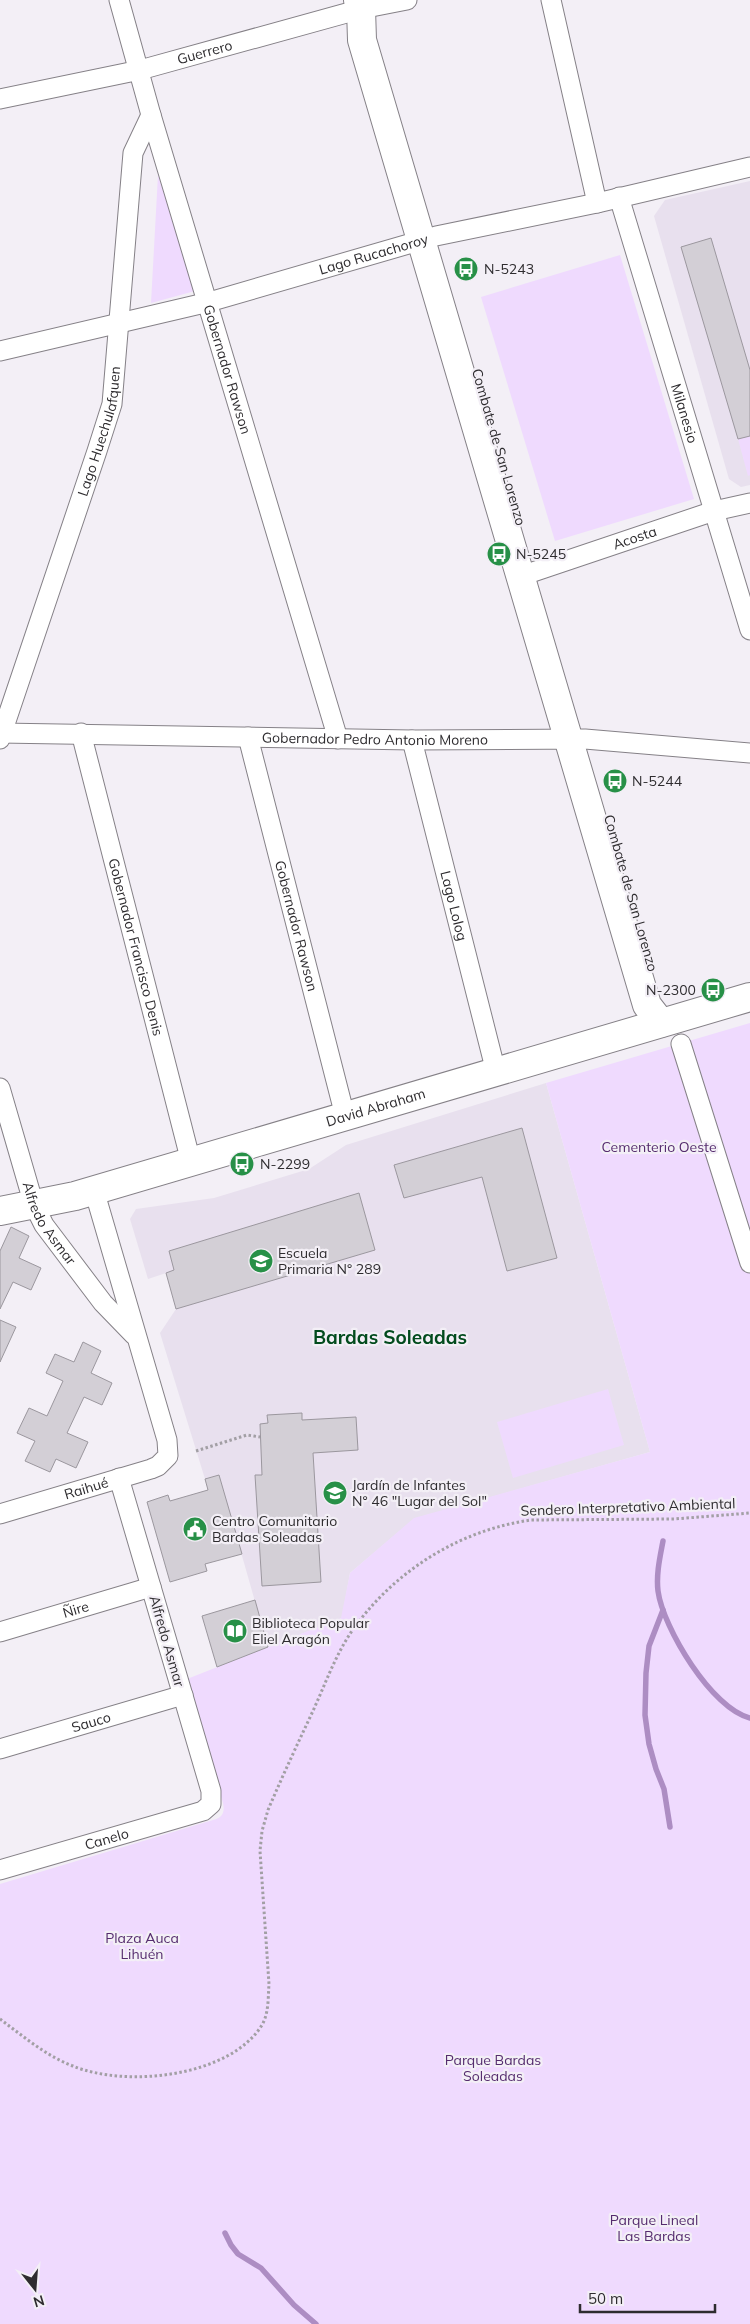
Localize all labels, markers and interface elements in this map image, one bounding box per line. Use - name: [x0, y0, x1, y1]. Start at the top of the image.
- street label: Guerrero: [175, 36, 234, 68]
- street label: Lago Rucachoroy: [317, 230, 431, 279]
- bus stop icon: N-5243: [453, 256, 479, 282]
- place label: N-5243: [484, 260, 534, 278]
- street label: Gobernador Rawson: [199, 303, 255, 436]
- street label: Lago Huechulafquen: [73, 365, 124, 499]
- street label: Combate de San Lorenzo: [468, 366, 530, 528]
- street label: Milanesio: [667, 381, 702, 445]
- street label: Acosta: [610, 522, 659, 553]
- bus stop icon: N-5245: [486, 541, 512, 567]
- place label: N-5245: [516, 545, 566, 563]
- street label: Gobernador Pedro Antonio Moreno: [262, 728, 488, 749]
- bus stop icon: N-5244: [602, 768, 628, 794]
- place label: N-5244: [632, 772, 683, 790]
- street label: Combate de San Lorenzo: [600, 812, 662, 974]
- street label: Gobernador Francisco Denis: [104, 856, 167, 1038]
- street label: Gobernador Rawson: [271, 859, 322, 993]
- street label: Lago Lolog: [436, 869, 471, 943]
- bus stop icon: N-2300: [700, 977, 726, 1003]
- place label: N-2300: [646, 981, 696, 999]
- street label: David Abraham: [324, 1084, 428, 1130]
- park label: Cementerio Oeste: [601, 1138, 717, 1156]
- bus stop icon: N-2299: [229, 1151, 255, 1177]
- place label: N-2299: [260, 1155, 310, 1173]
- street label: Alfredo Asmar: [19, 1180, 81, 1269]
- place label: Escuela Primaria N° 289: [278, 1244, 381, 1278]
- school or university icon: Escuela Primaria N° 289: [248, 1248, 274, 1274]
- district label: Bardas Soleadas: [313, 1325, 467, 1349]
- street label: Raihué: [62, 1473, 111, 1503]
- place label: Jardín de Infantes N° 46 "Lugar del Sol": [352, 1476, 487, 1510]
- school or university icon: Jardín de Infantes N° 46 "Lugar del Sol": [322, 1480, 348, 1506]
- street label: Sendero Interpretativo Ambiental: [520, 1494, 736, 1520]
- place label: Centro Comunitario Bardas Soleadas: [212, 1512, 337, 1546]
- public building icon: Centro Comunitario Bardas Soleadas: [182, 1516, 208, 1542]
- street label: Alfredo Asmar: [145, 1593, 189, 1690]
- street label: Ñire: [60, 1597, 91, 1622]
- place label: Biblioteca Popular Eliel Aragón: [252, 1614, 370, 1648]
- library icon: Biblioteca Popular Eliel Aragón: [222, 1618, 248, 1644]
- street label: Sauco: [69, 1708, 113, 1736]
- street label: Canelo: [82, 1824, 131, 1854]
- park label: Plaza Auca Lihuén: [105, 1929, 179, 1963]
- park label: Parque Bardas Soleadas: [445, 2051, 541, 2085]
- park label: Parque Lineal Las Bardas: [610, 2211, 698, 2245]
- north arrow: [10, 2264, 60, 2314]
- scale bar: [580, 2282, 715, 2314]
- text: 50 m: [588, 2289, 623, 2308]
- text: N: [31, 2291, 46, 2312]

